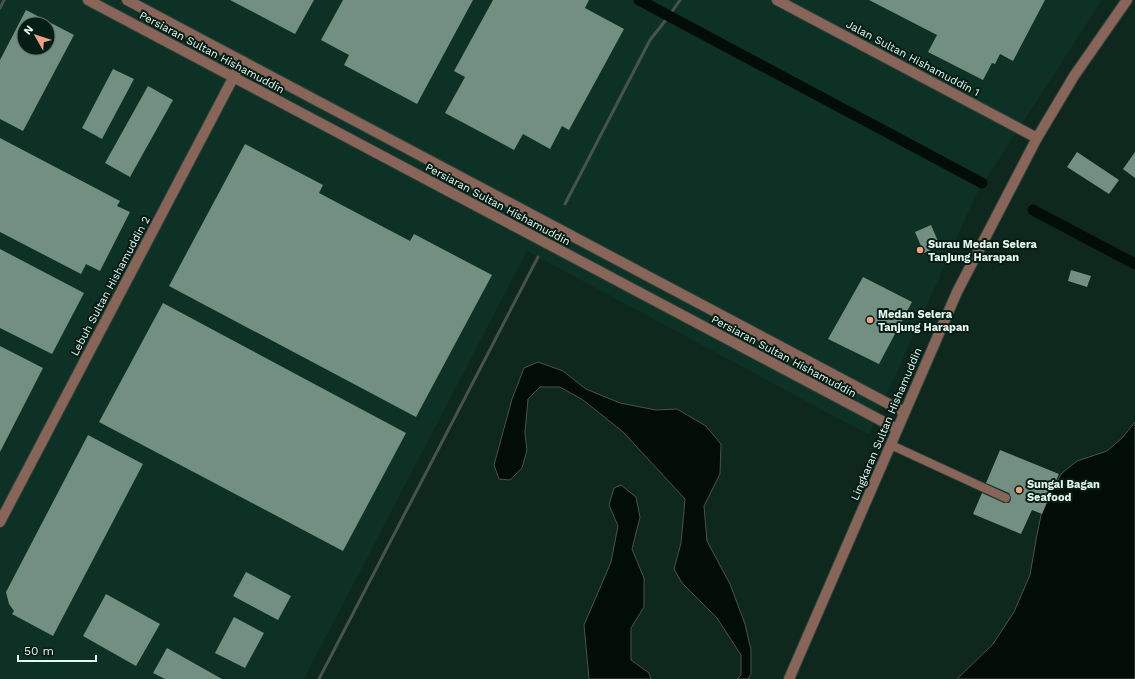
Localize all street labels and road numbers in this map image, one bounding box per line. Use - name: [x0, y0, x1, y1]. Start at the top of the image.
- street label: Persiaran Sultan Hishamuddin: [137, 9, 286, 96]
- street label: Jalan Sultan Hishamuddin 1: [844, 18, 982, 99]
- street label: Persiaran Sultan Hishamuddin: [423, 161, 572, 248]
- street label: Lebuh Sultan Hishamuddin 2: [68, 214, 153, 358]
- street label: Persiaran Sultan Hishamuddin: [709, 313, 858, 400]
- street label: Lingkaran Sultan Hishamuddin: [848, 346, 925, 502]

